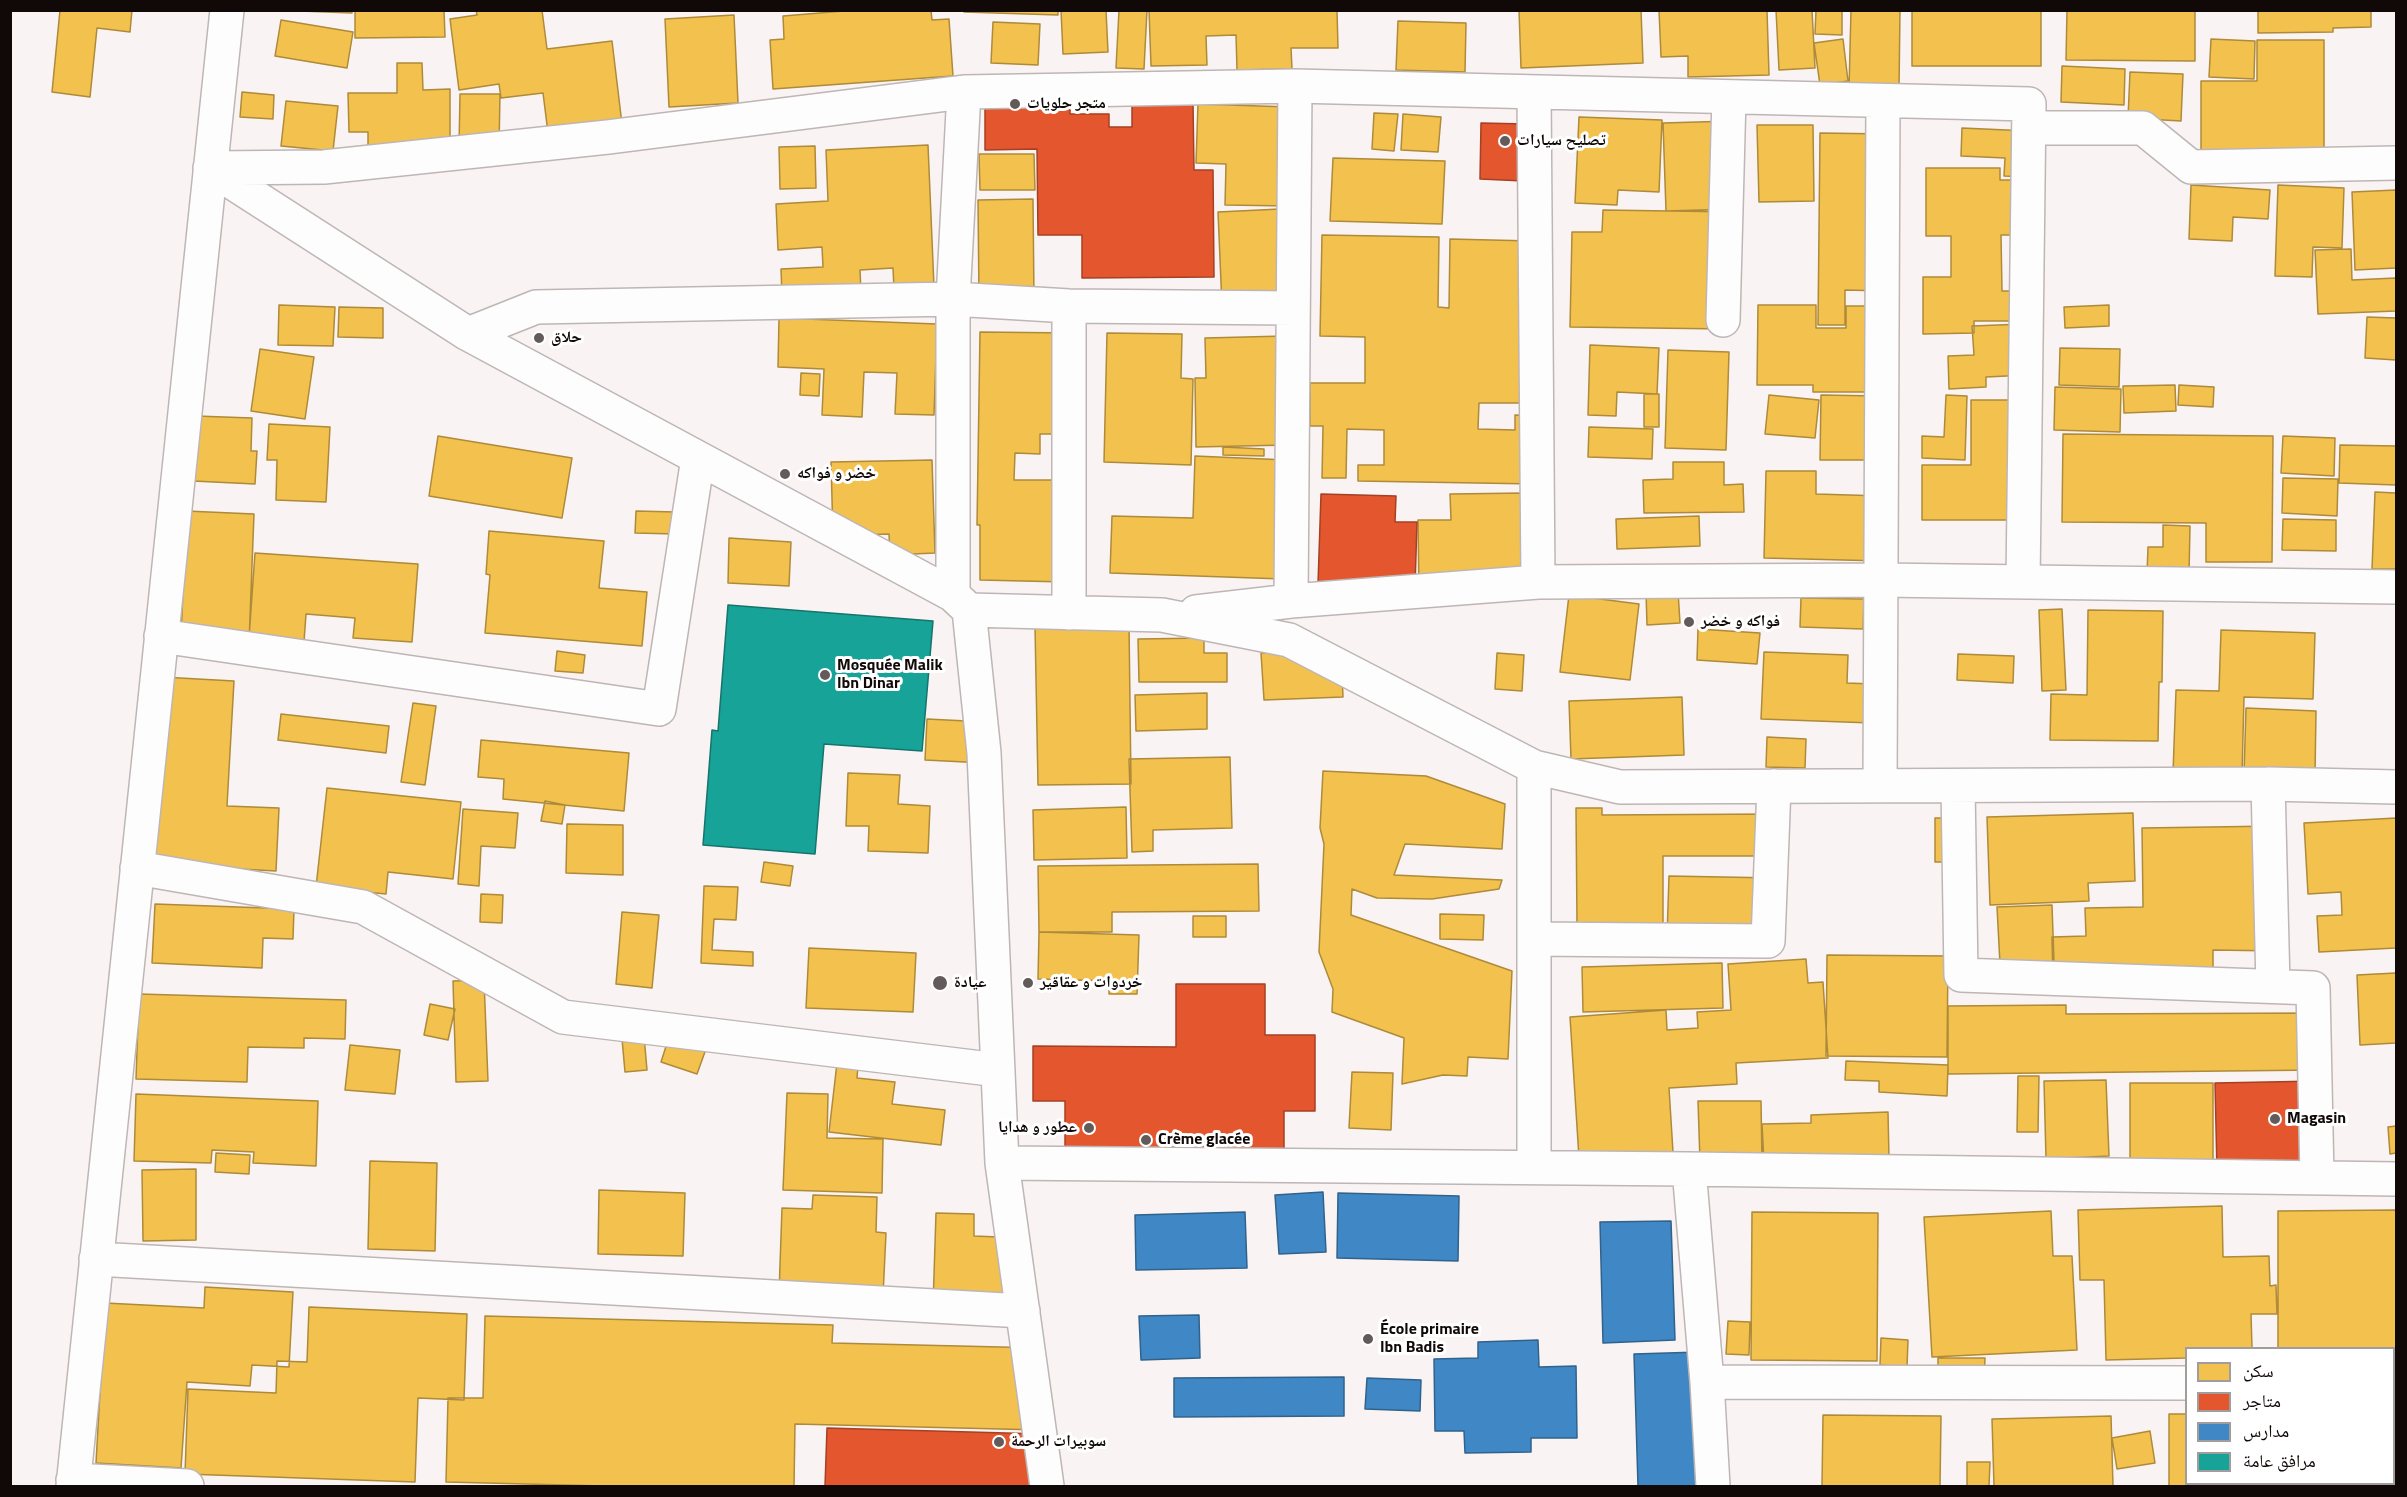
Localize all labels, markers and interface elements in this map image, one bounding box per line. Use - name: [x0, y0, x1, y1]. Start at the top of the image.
- place label: متجر حلويات: [1027, 94, 1106, 114]
- marker: متجر حلويات: [1008, 97, 1022, 111]
- place label: تصليح سيارات: [1517, 131, 1606, 151]
- marker: تصليح سيارات: [1498, 134, 1512, 148]
- place label: حلاق: [551, 328, 582, 348]
- marker: حلاق: [532, 331, 546, 345]
- place label: خضر و فواكه: [797, 464, 876, 484]
- marker: خضر و فواكه: [778, 467, 792, 481]
- place label: فواكه و خضر: [1701, 612, 1780, 632]
- marker: فواكه و خضر: [1682, 615, 1696, 629]
- place label: Mosquée Malik Ibn Dinar: [837, 656, 943, 694]
- marker: Mosquée Malik Ibn Dinar: [818, 668, 832, 682]
- place label: عيادة: [954, 973, 986, 993]
- place label: خردوات و عقاقير: [1040, 973, 1142, 993]
- marker: عيادة: [931, 974, 949, 992]
- marker: خردوات و عقاقير: [1021, 976, 1035, 990]
- place label: Magasin: [2287, 1109, 2346, 1129]
- marker: Magasin: [2268, 1112, 2282, 1126]
- place label: عطور و هدايا: [998, 1118, 1077, 1138]
- marker: عطور و هدايا: [1082, 1121, 1096, 1135]
- place label: Crème glacée: [1158, 1130, 1250, 1150]
- marker: Crème glacée: [1139, 1133, 1153, 1147]
- place label: École primaire Ibn Badis: [1380, 1320, 1479, 1358]
- marker: École primaire Ibn Badis: [1361, 1332, 1375, 1346]
- legend: [2185, 1347, 2395, 1485]
- text: سكن: [2243, 1357, 2274, 1384]
- text: متاجر: [2243, 1387, 2281, 1414]
- text: مدارس: [2243, 1417, 2289, 1444]
- place label: سوبيرات الرحمة: [1011, 1432, 1106, 1452]
- marker: سوبيرات الرحمة: [992, 1435, 1006, 1449]
- text: مرافق عامة: [2243, 1447, 2316, 1474]

